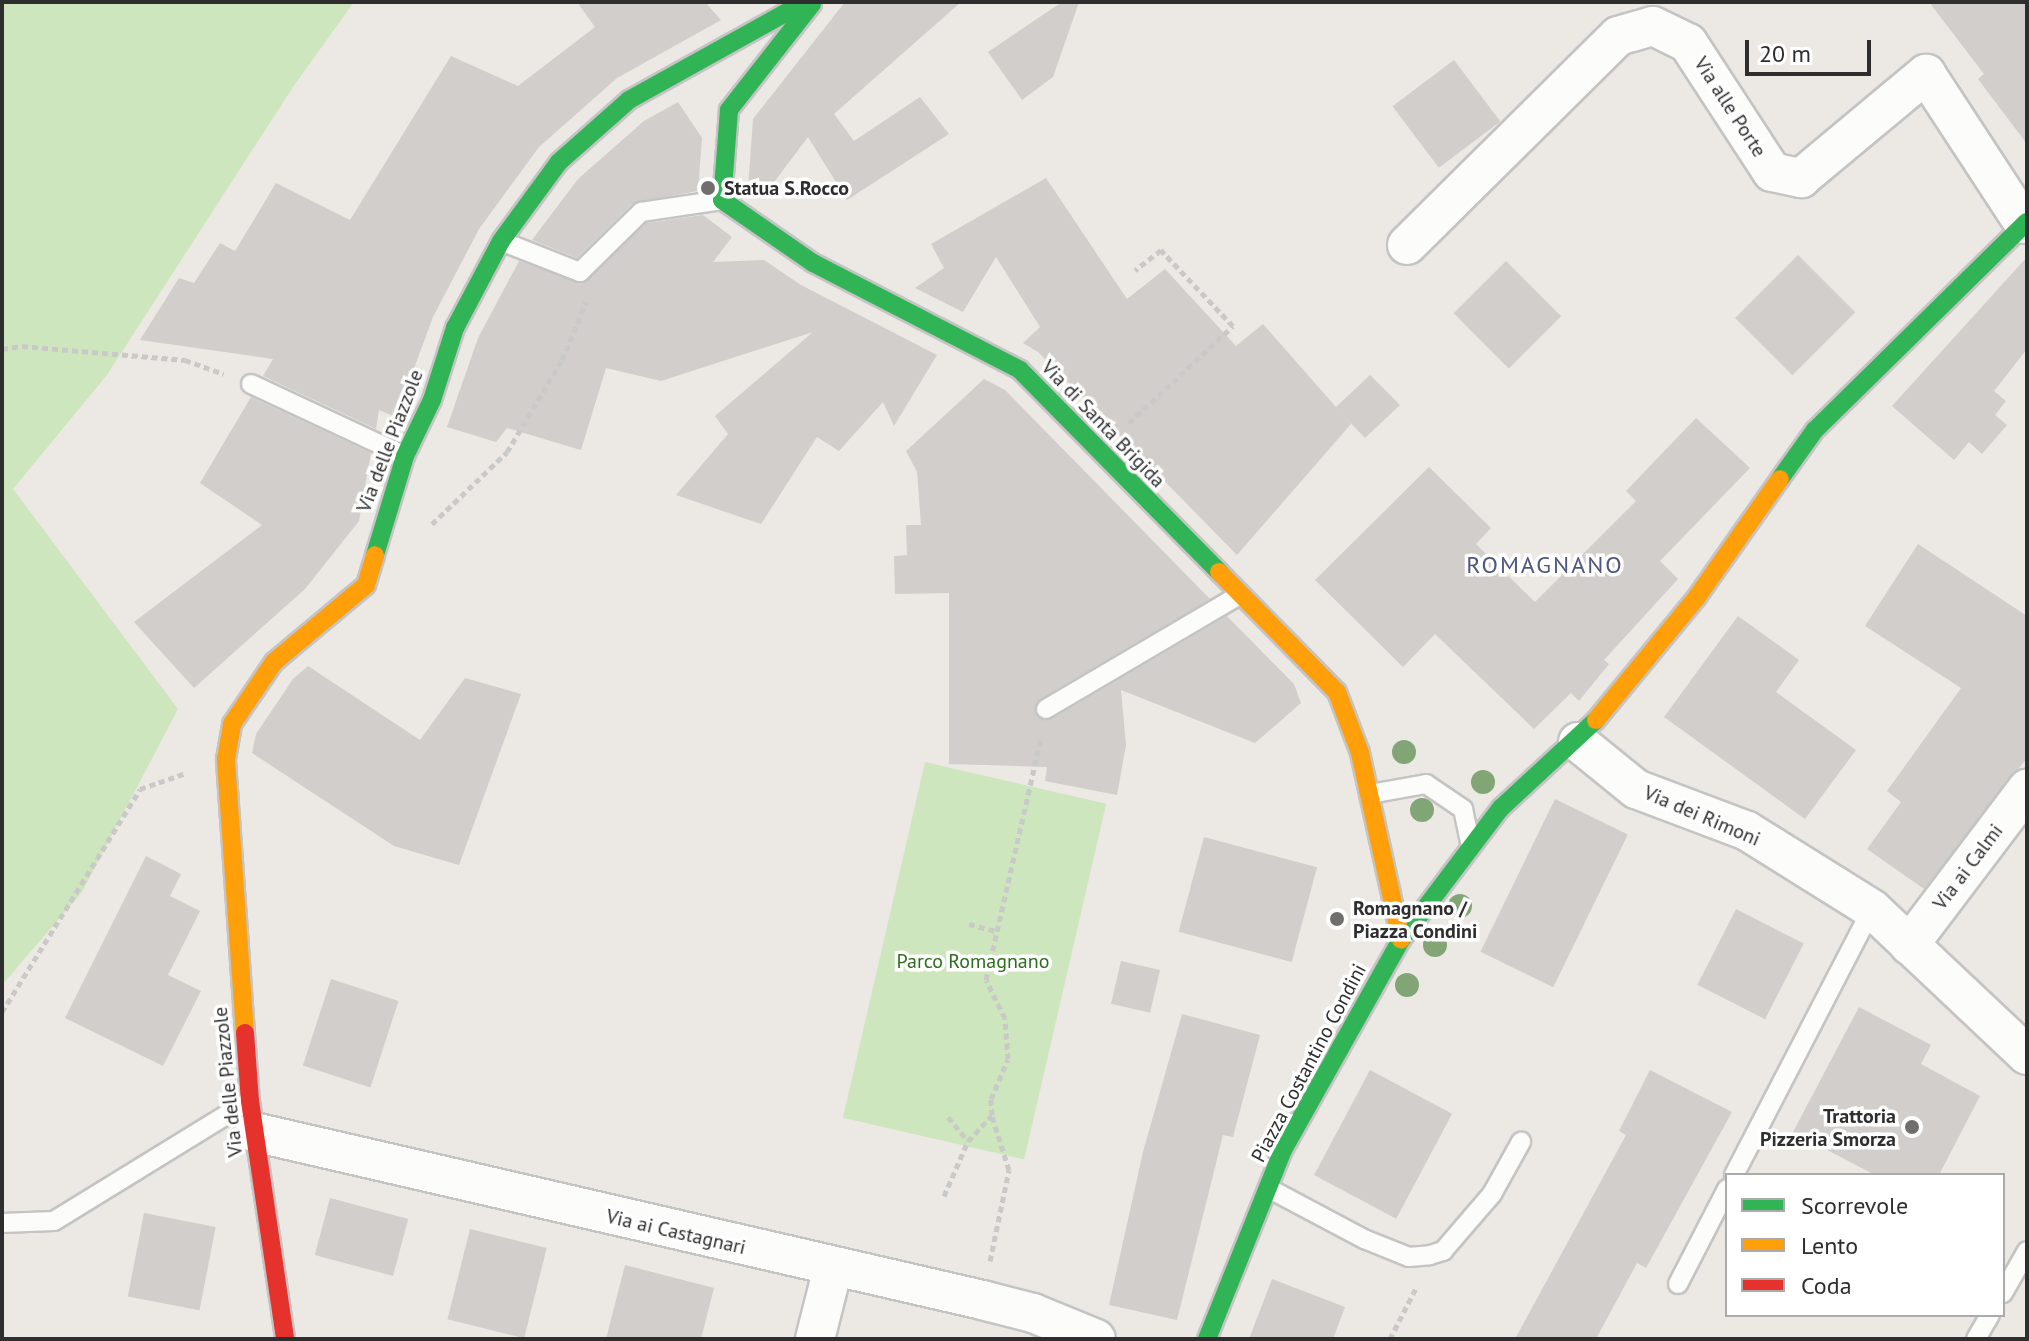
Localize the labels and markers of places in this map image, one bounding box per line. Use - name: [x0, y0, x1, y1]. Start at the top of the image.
- place label: Statua S.Rocco: [724, 176, 849, 200]
- marker: Statua S.Rocco: [699, 179, 717, 197]
- place label: Romagnano / Piazza Condini: [1353, 896, 1478, 943]
- marker: Romagnano / Piazza Condini: [1328, 910, 1346, 928]
- place label: Trattoria Pizzeria Smorza: [1760, 1104, 1896, 1151]
- marker: Trattoria Pizzeria Smorza: [1903, 1118, 1921, 1136]

